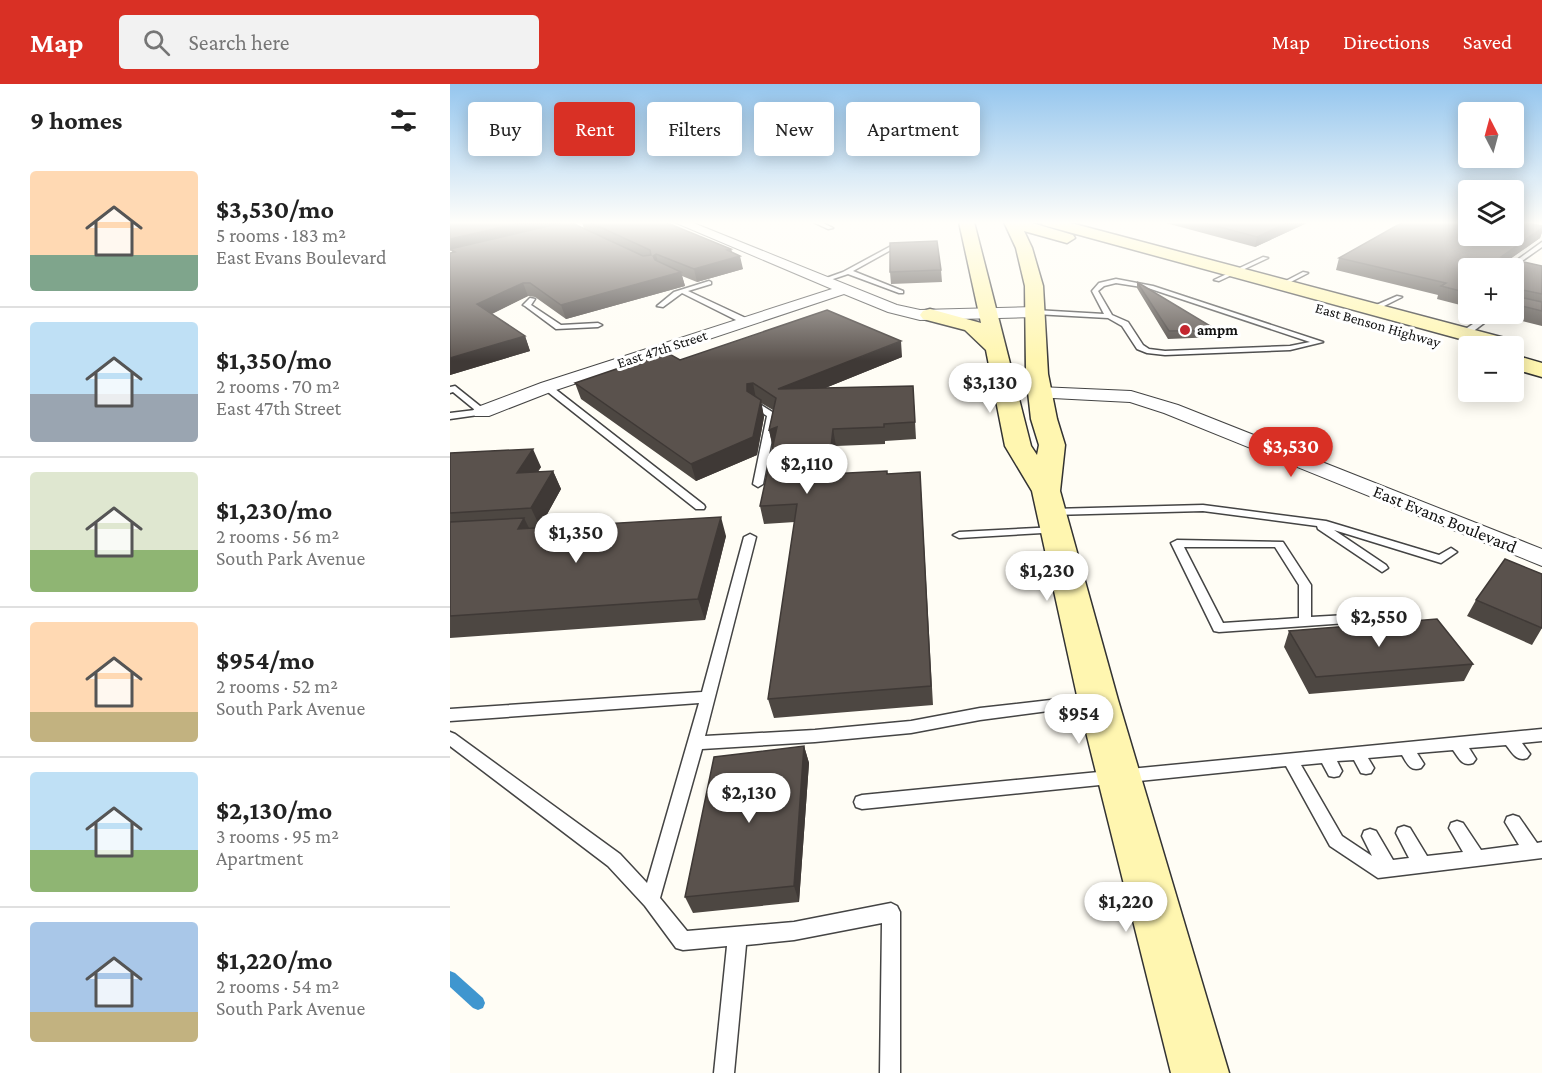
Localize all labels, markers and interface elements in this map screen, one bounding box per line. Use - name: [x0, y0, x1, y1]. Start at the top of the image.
- search box: [119, 15, 539, 69]
- icon: search: [140, 26, 173, 59]
- text: Map: [30, 27, 83, 58]
- text: Search here: [188, 30, 289, 55]
- text: Map: [1272, 30, 1310, 54]
- text: Directions: [1343, 30, 1430, 54]
- text: Saved: [1463, 30, 1512, 54]
- chip: Buy: [468, 102, 542, 156]
- chip: Rent: [554, 102, 635, 156]
- chip: Filters: [647, 102, 742, 156]
- chip: New: [754, 102, 834, 156]
- chip: Apartment: [846, 102, 980, 156]
- north arrow: [1458, 102, 1524, 168]
- map controls: [1458, 102, 1524, 402]
- icon: filters: [387, 104, 420, 137]
- text: 9 homes: [30, 106, 122, 135]
- button: layers: [1458, 180, 1524, 246]
- icon: home: [78, 195, 150, 267]
- text: $3,530/mo: [216, 195, 334, 224]
- text: 5 rooms · 183 m²: [216, 224, 346, 246]
- text: East Evans Boulevard: [216, 246, 386, 268]
- button: +: [1458, 258, 1524, 324]
- street label: East Benson Highway: [1313, 299, 1443, 352]
- place label: ampm: [1197, 322, 1238, 338]
- marker: ampm: [1178, 323, 1192, 337]
- street label: East 47th Street: [615, 327, 710, 371]
- button: −: [1458, 336, 1524, 402]
- icon: home: [78, 346, 150, 418]
- text: $1,350/mo: [216, 346, 332, 375]
- pin: $3,130: [941, 363, 1039, 414]
- text: $3,130: [963, 371, 1017, 393]
- text: 2 rooms · 70 m²: [216, 375, 340, 397]
- text: East 47th Street: [216, 397, 341, 419]
- pin: $3,530: [1242, 427, 1340, 478]
- text: $3,530: [1263, 435, 1319, 457]
- pin: $2,110: [758, 444, 856, 495]
- text: $2,110: [781, 452, 833, 474]
- street label: East Evans Boulevard: [1370, 481, 1520, 557]
- icon: home: [78, 496, 150, 568]
- text: $1,230/mo: [216, 496, 332, 525]
- pin: $1,350: [527, 513, 625, 564]
- text: $1,350: [549, 521, 603, 543]
- text: 2 rooms · 56 m²: [216, 525, 339, 547]
- text: South Park Avenue: [216, 547, 365, 569]
- pin: $1,230: [998, 551, 1096, 602]
- text: $1,230: [1019, 559, 1075, 581]
- pin: $2,550: [1330, 597, 1428, 648]
- text: $2,550: [1350, 605, 1408, 627]
- icon: home: [78, 646, 150, 718]
- text: $954/mo: [216, 646, 314, 675]
- text: 2 rooms · 52 m²: [216, 675, 338, 697]
- pin: $954: [1043, 694, 1115, 745]
- text: South Park Avenue: [216, 697, 365, 719]
- text: $954: [1058, 702, 1100, 724]
- pin: $2,130: [700, 773, 798, 824]
- text: $2,130: [721, 781, 777, 803]
- icon: home: [78, 796, 150, 868]
- text: $2,130/mo: [216, 796, 332, 825]
- text: 3 rooms · 95 m²: [216, 825, 339, 847]
- text: Apartment: [216, 847, 303, 869]
- pin: $1,220: [1077, 882, 1175, 933]
- text: $1,220: [1098, 890, 1154, 912]
- icon: home: [78, 946, 150, 1018]
- text: $1,220/mo: [216, 946, 332, 975]
- text: 2 rooms · 54 m²: [216, 975, 339, 997]
- text: South Park Avenue: [216, 997, 365, 1019]

